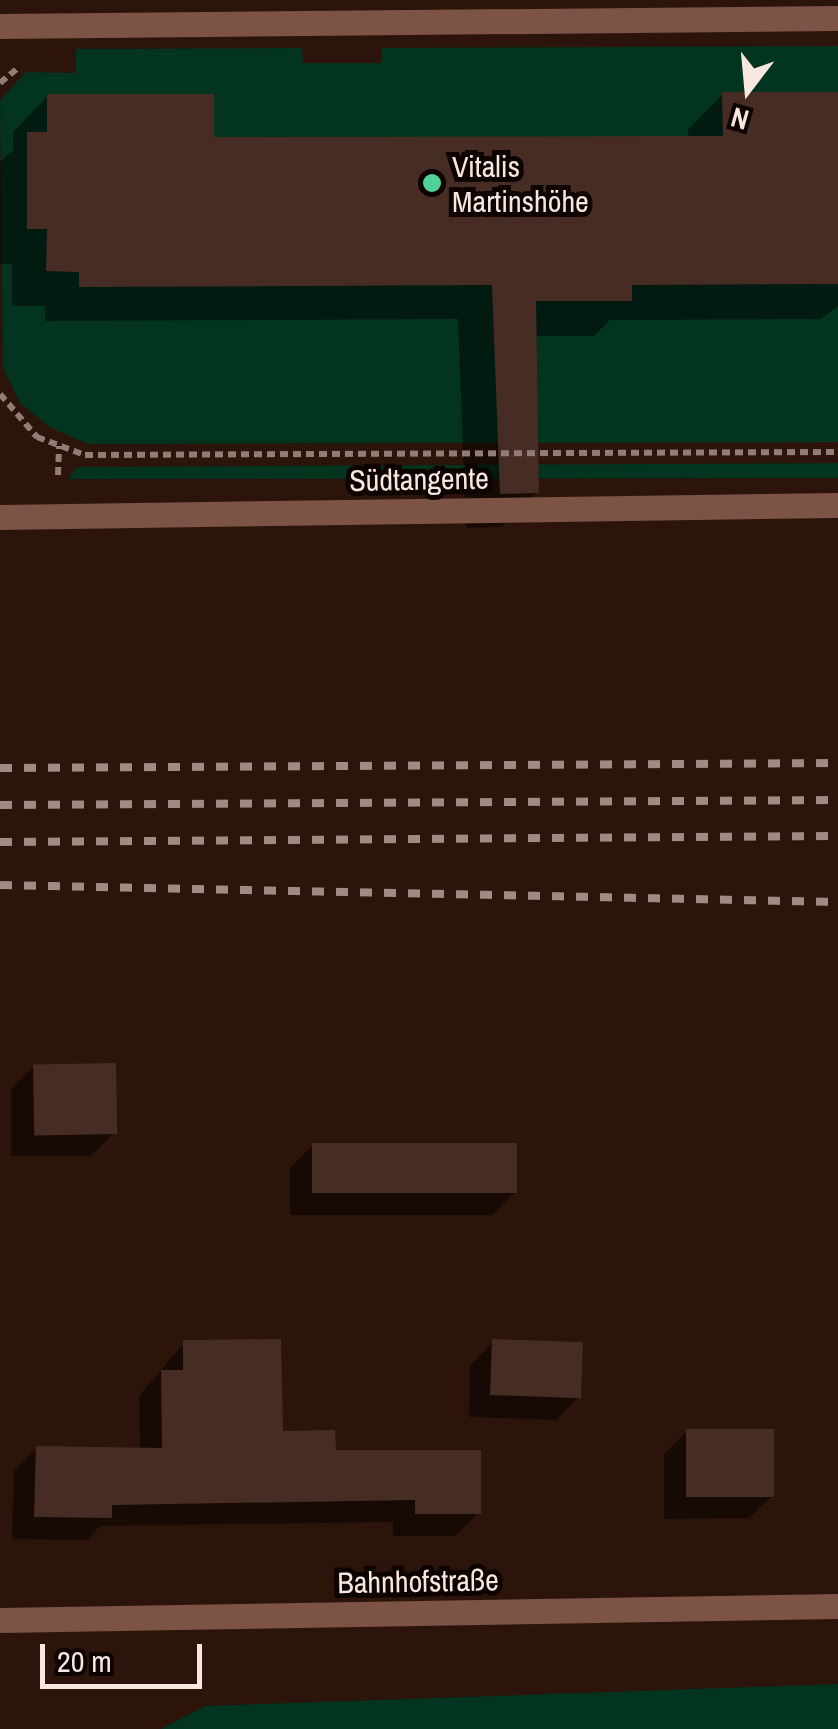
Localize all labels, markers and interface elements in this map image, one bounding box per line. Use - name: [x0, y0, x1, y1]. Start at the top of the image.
- north arrow: [698, 40, 798, 140]
- text: N: [727, 98, 753, 139]
- place label: Vitalis Martinshöhe: [452, 148, 589, 218]
- marker: Vitalis Martinshöhe: [421, 172, 443, 194]
- street label: Südtangente: [349, 460, 489, 498]
- street label: Bahnhofstraße: [337, 1562, 499, 1600]
- scale bar: [45, 1624, 208, 1686]
- text: 20 m: [57, 1641, 112, 1681]

